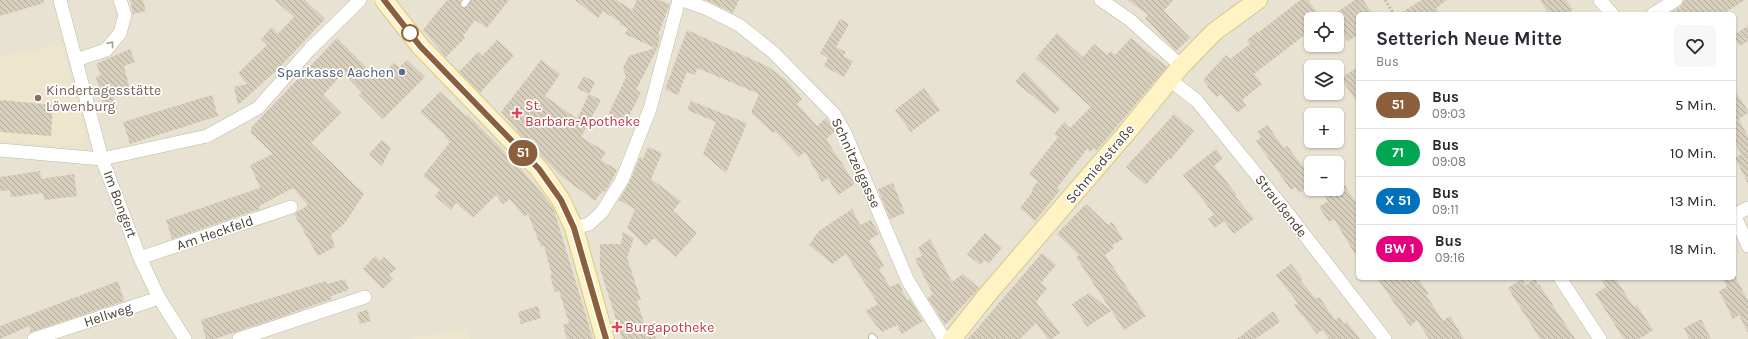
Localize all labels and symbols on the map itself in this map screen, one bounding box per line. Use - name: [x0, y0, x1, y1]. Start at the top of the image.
- unlabelled marker: [401, 24, 419, 42]
- one-way arrow: [106, 41, 113, 49]
- place label: Sparkasse Aachen: [277, 64, 394, 81]
- marker: Sparkasse Aachen: [397, 67, 407, 77]
- place label: Kindertagesstätte Löwenburg: [46, 82, 161, 115]
- marker: Kindertagesstätte Löwenburg: [33, 93, 43, 103]
- place label: St. Barbara-Apotheke: [525, 97, 640, 130]
- marker: St. Barbara-Apotheke: [512, 108, 522, 118]
- street label: Schnitzelgasse: [828, 115, 884, 211]
- street label: Schmiedstraße: [1062, 121, 1138, 207]
- line badge: 51: [505, 140, 541, 166]
- street label: Im Bongert: [99, 168, 141, 240]
- street label: Straußende: [1251, 171, 1311, 241]
- street label: Am Heckfeld: [174, 212, 256, 254]
- street label: Hellweg: [82, 299, 134, 331]
- place label: Burgapotheke: [625, 319, 714, 336]
- marker: Burgapotheke: [612, 322, 622, 332]

